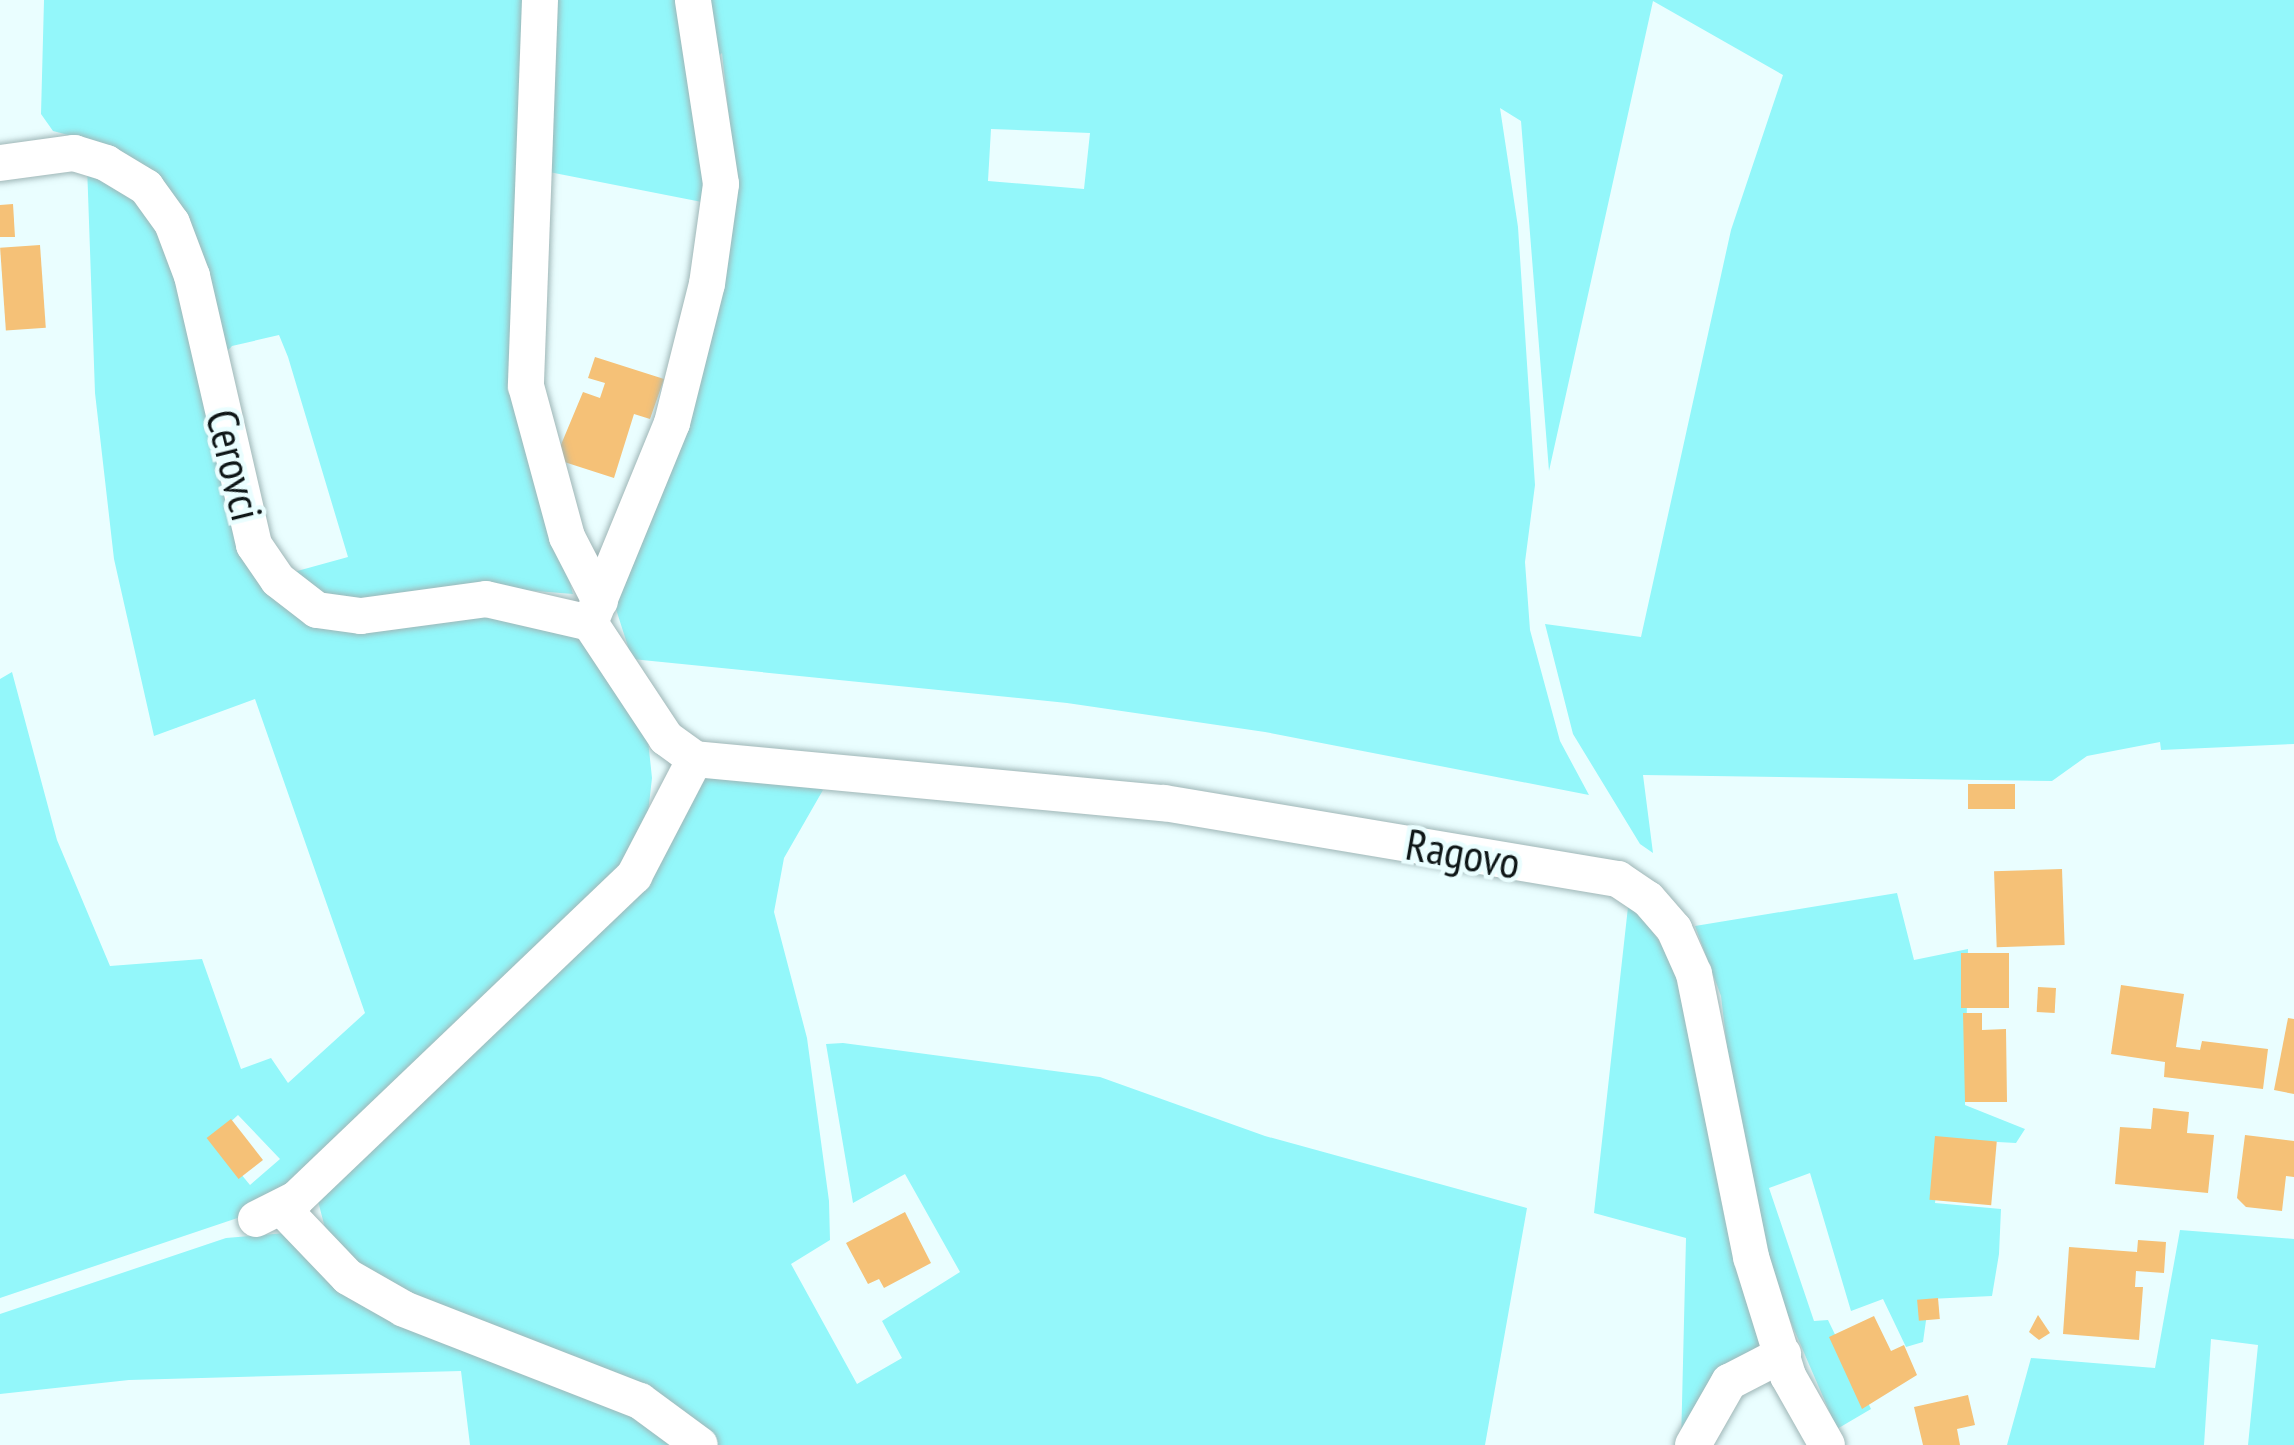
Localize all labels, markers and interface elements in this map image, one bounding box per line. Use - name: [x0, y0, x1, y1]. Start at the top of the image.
- street label: Cerovci: [195, 404, 275, 526]
- street label: Ragovo: [1402, 816, 1524, 890]

